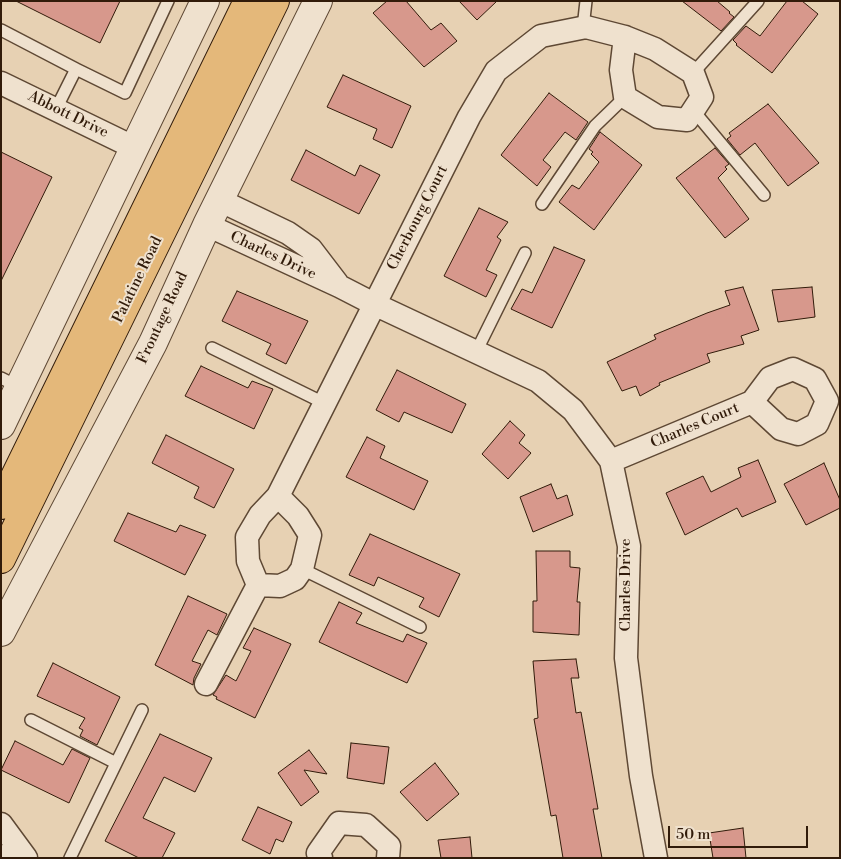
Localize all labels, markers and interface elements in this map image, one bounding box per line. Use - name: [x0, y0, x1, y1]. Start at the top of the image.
- street label: Abbott Drive: [25, 88, 111, 142]
- street label: Cherbourg Court: [384, 162, 452, 274]
- street label: Charles Drive: [227, 228, 319, 284]
- street label: Palatine Road: [109, 234, 167, 326]
- street label: Frontage Road: [134, 269, 192, 367]
- street label: Charles Court: [648, 399, 742, 453]
- street label: Charles Drive: [617, 539, 635, 631]
- scale bar: [671, 816, 811, 848]
- text: 50 m: [676, 825, 710, 844]

